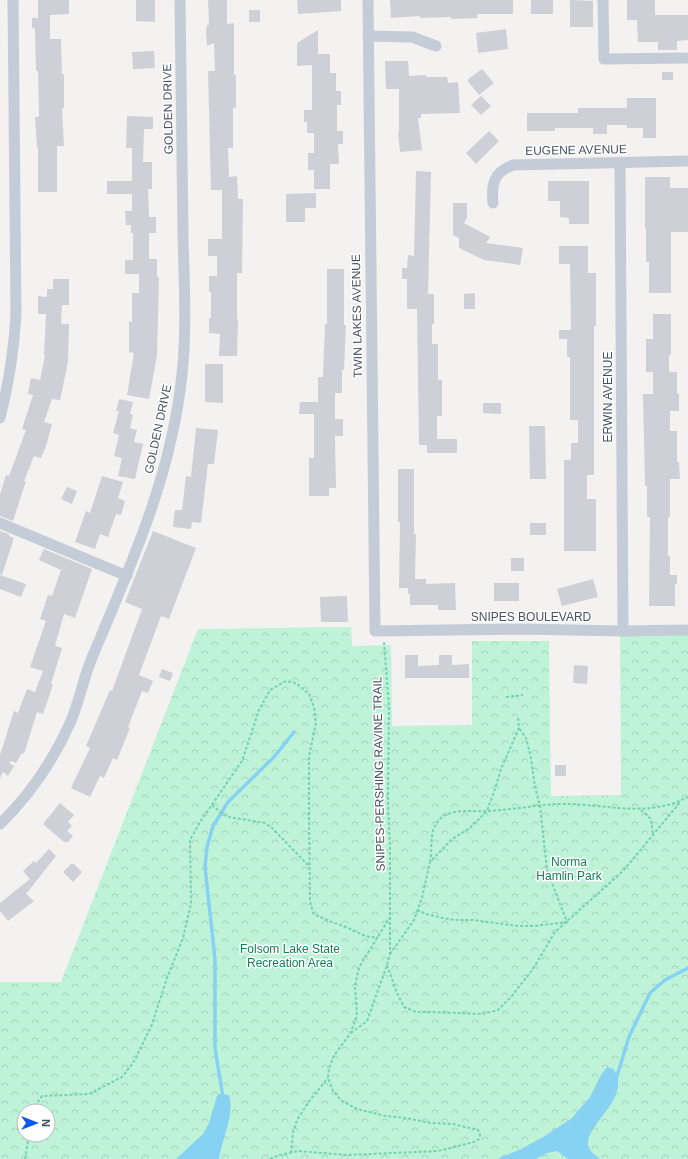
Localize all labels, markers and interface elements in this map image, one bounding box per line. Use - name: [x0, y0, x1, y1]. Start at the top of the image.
- street label: GOLDEN DRIVE: [160, 64, 176, 154]
- street label: EUGENE AVENUE: [525, 142, 627, 158]
- street label: TWIN LAKES AVENUE: [349, 254, 365, 378]
- street label: ERWIN AVENUE: [601, 352, 615, 442]
- street label: GOLDEN DRIVE: [142, 383, 174, 475]
- street label: SNIPES BOULEVARD: [471, 610, 592, 624]
- street label: SNIPES-PERSHING RAVINE TRAIL: [370, 676, 388, 872]
- park label: Norma Hamlin Park: [536, 855, 603, 883]
- park label: Folsom Lake State Recreation Area: [240, 942, 340, 970]
- north arrow: [16, 1103, 56, 1143]
- text: N: [40, 1119, 52, 1127]

